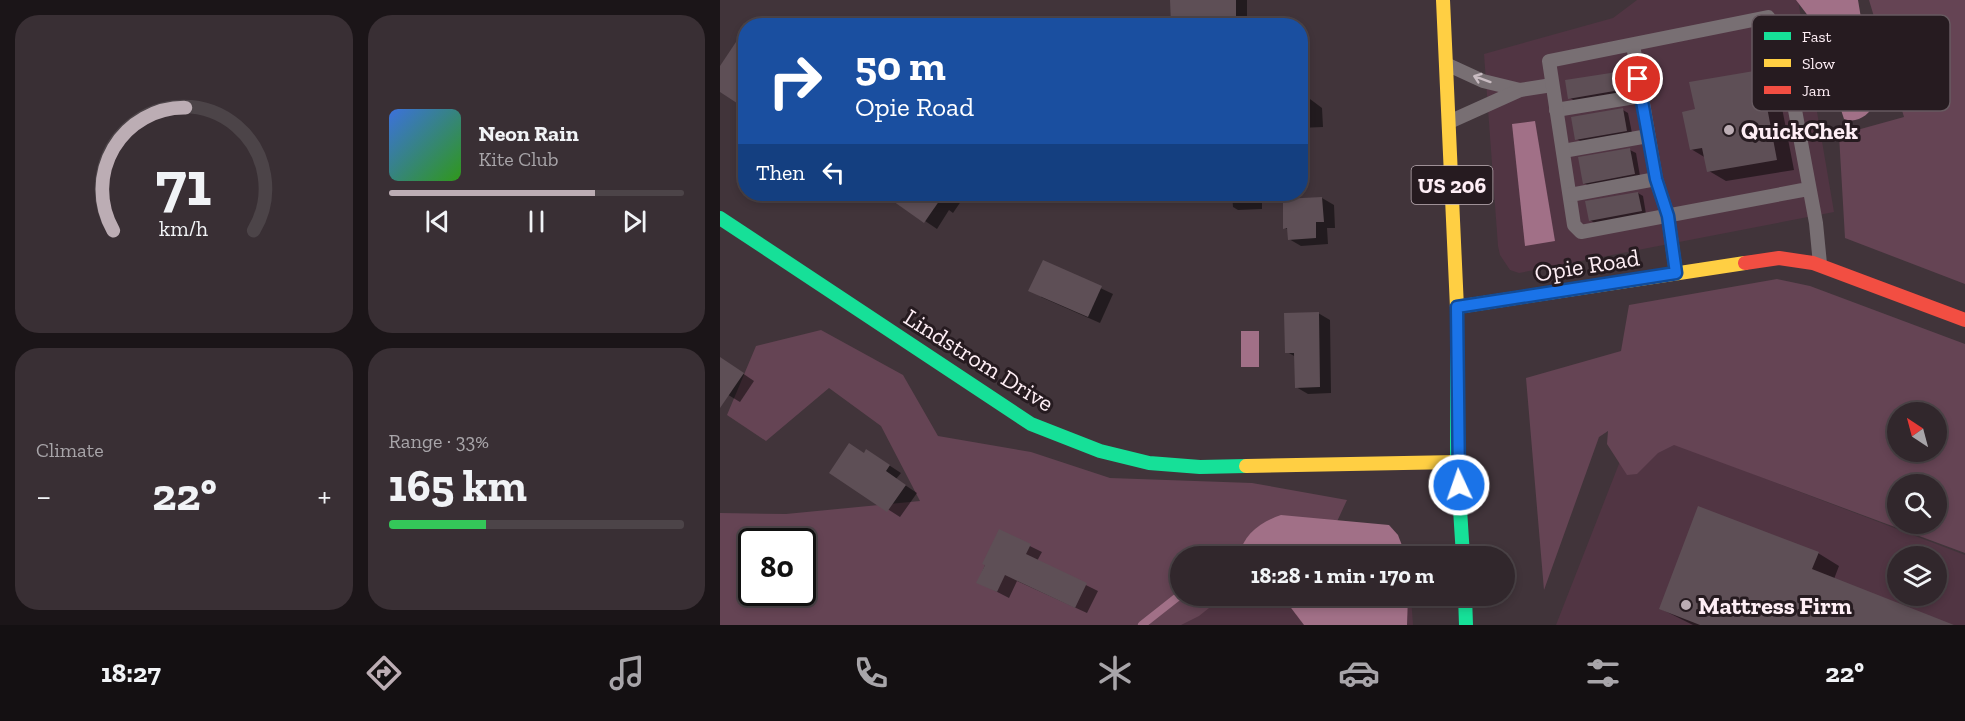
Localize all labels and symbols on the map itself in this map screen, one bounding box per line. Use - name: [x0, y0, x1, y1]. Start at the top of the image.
- legend: [1752, 15, 1950, 111]
- text: Fast: [1802, 27, 1831, 46]
- pin: [1612, 53, 1663, 104]
- text: Slow: [1802, 54, 1836, 73]
- one-way arrow: [1473, 73, 1492, 84]
- text: Jam: [1802, 81, 1831, 100]
- place label: QuickChek: [1741, 116, 1858, 145]
- marker: QuickChek: [1722, 123, 1736, 137]
- road number: US 206: [1412, 166, 1492, 204]
- street label: Opie Road: [1533, 242, 1641, 288]
- street label: Lindstrom Drive: [899, 302, 1059, 418]
- north arrow: [1887, 402, 1947, 462]
- position arrow: [1427, 453, 1491, 517]
- speed limit sign: 80: [738, 528, 816, 606]
- place label: Mattress Firm: [1698, 591, 1852, 620]
- marker: Mattress Firm: [1679, 598, 1693, 612]

